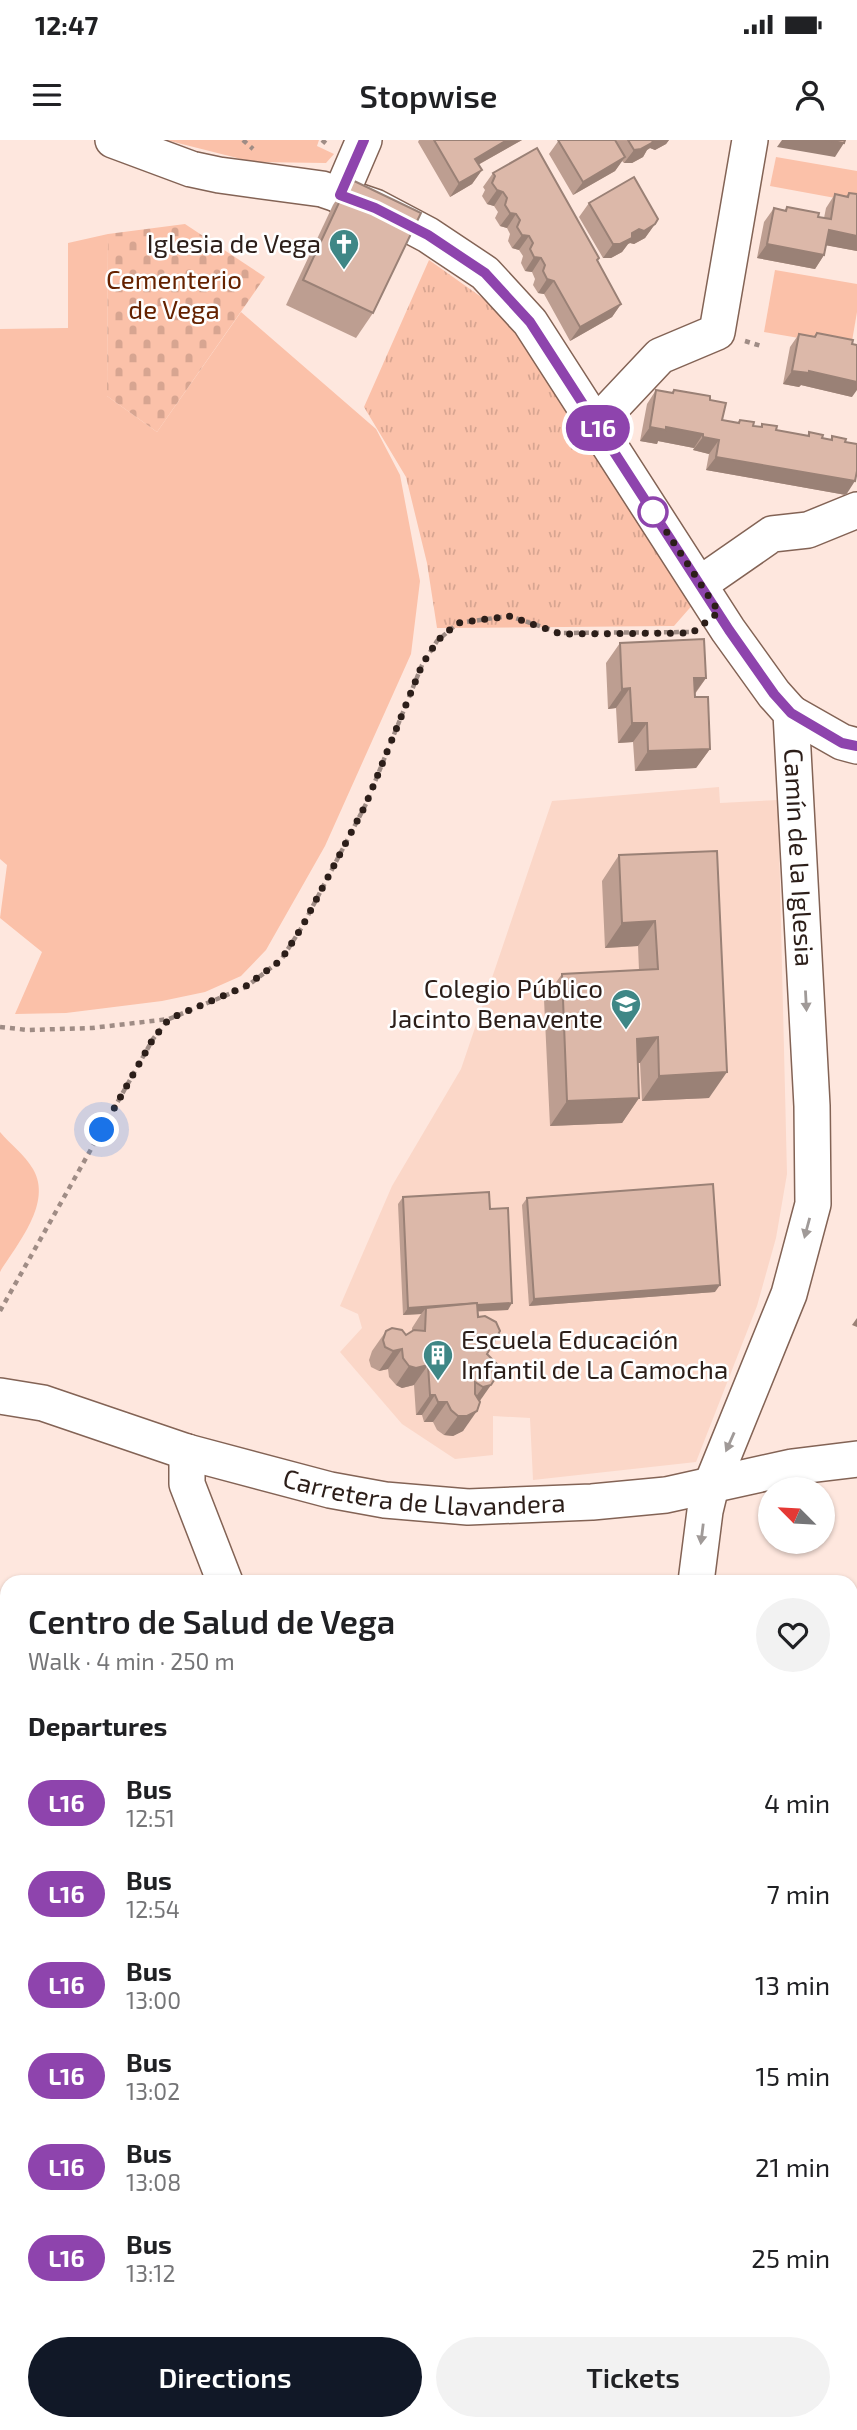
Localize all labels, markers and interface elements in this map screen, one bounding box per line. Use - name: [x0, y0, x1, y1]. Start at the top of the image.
- text: 12:47: [35, 9, 98, 40]
- icon: menu: [28, 76, 66, 114]
- text: Stopwise: [360, 76, 497, 114]
- icon: person: [791, 76, 829, 114]
- place label: Iglesia de Vega: [147, 227, 321, 258]
- church icon: Iglesia de Vega: [327, 227, 361, 271]
- park label: Cementerio de Vega: [106, 263, 242, 324]
- line badge: L16: [558, 405, 638, 451]
- text: L16: [580, 413, 616, 442]
- unlabelled marker: [638, 497, 668, 527]
- street label: Camín de la Iglesia: [779, 747, 822, 968]
- place label: Colegio Público Jacinto Benavente: [389, 972, 603, 1033]
- school or university icon: Colegio Público Jacinto Benavente: [609, 987, 643, 1031]
- one-way arrow: [801, 991, 812, 1013]
- your location: [84, 1112, 119, 1147]
- one-way arrow: [801, 1217, 812, 1239]
- place label: Escuela Educación Infantil de La Camocha: [461, 1323, 728, 1384]
- building icon: Escuela Educación Infantil de La Camocha: [421, 1338, 455, 1382]
- one-way arrow: [724, 1431, 735, 1452]
- street label: Carretera de Llavandera: [280, 1461, 566, 1521]
- north arrow: [758, 1477, 835, 1554]
- map controls: [758, 1477, 835, 1554]
- one-way arrow: [697, 1523, 708, 1545]
- button: heart: [756, 1598, 830, 1672]
- text: Centro de Salud de Vega: [28, 1601, 395, 1641]
- text: Walk · 4 min · 250 m: [28, 1647, 235, 1675]
- text: Departures: [28, 1710, 167, 1741]
- text: Bus: [126, 1773, 172, 1804]
- text: 4 min: [764, 1787, 830, 1818]
- text: L16: [48, 1788, 85, 1817]
- text: 12:51: [126, 1804, 175, 1832]
- text: Bus: [126, 1864, 172, 1895]
- text: 7 min: [767, 1878, 830, 1909]
- text: L16: [48, 1879, 85, 1908]
- text: 12:54: [126, 1895, 180, 1923]
- text: Bus: [126, 1955, 172, 1986]
- text: 13 min: [755, 1969, 830, 2000]
- text: L16: [48, 1970, 85, 1999]
- text: 13:00: [126, 1986, 181, 2014]
- text: Bus: [126, 2046, 172, 2077]
- text: 15 min: [756, 2060, 830, 2091]
- text: L16: [48, 2061, 85, 2090]
- text: 13:02: [126, 2077, 180, 2105]
- text: Bus: [126, 2137, 172, 2168]
- text: 21 min: [755, 2151, 830, 2182]
- text: L16: [48, 2152, 85, 2181]
- text: 13:08: [126, 2168, 181, 2196]
- text: Bus: [126, 2228, 172, 2259]
- text: 25 min: [751, 2242, 830, 2273]
- text: L16: [48, 2243, 85, 2272]
- text: 13:12: [126, 2259, 175, 2287]
- button: Directions: [28, 2337, 422, 2417]
- button: Tickets: [436, 2337, 830, 2417]

